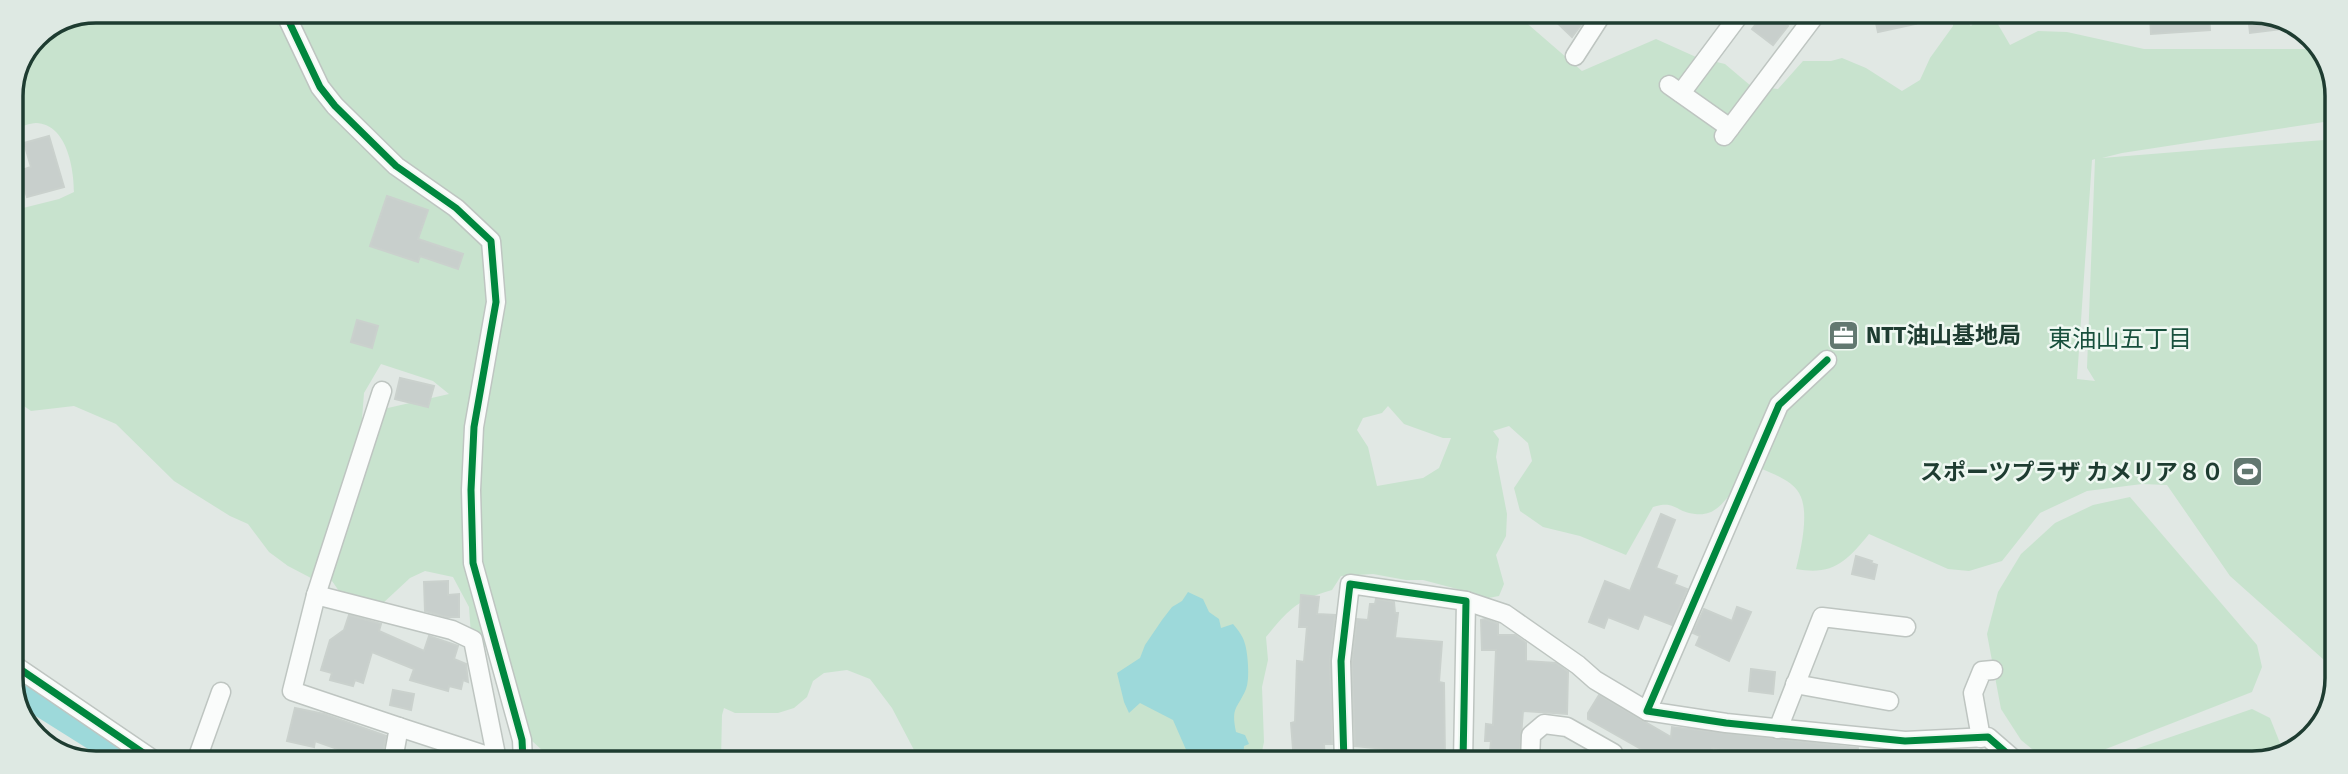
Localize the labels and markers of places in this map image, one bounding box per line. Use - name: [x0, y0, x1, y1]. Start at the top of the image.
- office icon: NTT油山基地局: [1826, 318, 1860, 352]
- place label: NTT油山基地局: [1866, 321, 2021, 349]
- sports icon: スポーツプラザ カメリア８０: [2230, 455, 2264, 489]
- place label: スポーツプラザ カメリア８０: [1920, 458, 2224, 486]

